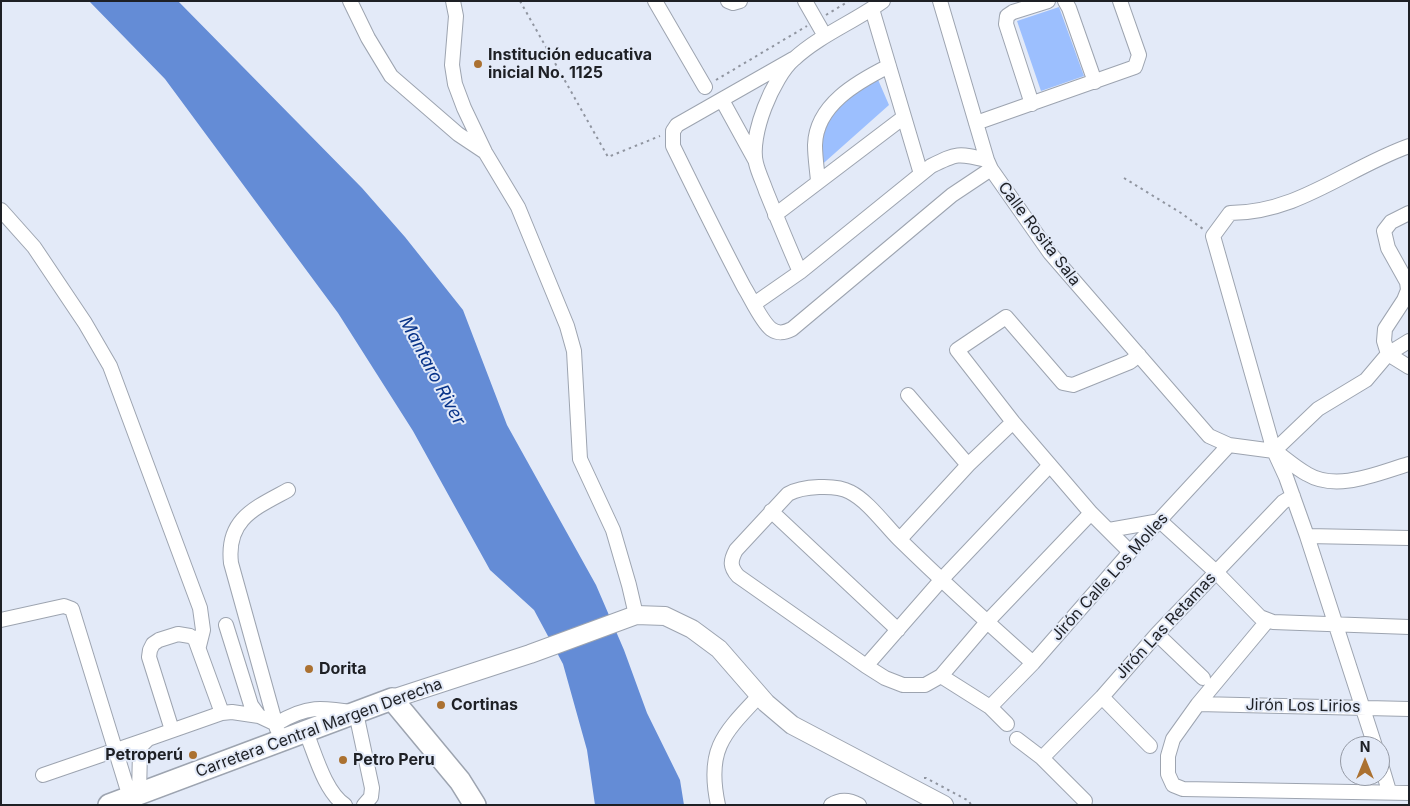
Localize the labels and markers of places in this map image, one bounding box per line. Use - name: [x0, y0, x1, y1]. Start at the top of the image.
- place label: Institución educativa inicial No. 1125: [488, 45, 652, 83]
- marker: Institución educativa inicial No. 1125: [472, 58, 484, 70]
- place label: Dorita: [319, 659, 367, 679]
- marker: Dorita: [303, 663, 315, 675]
- place label: Cortinas: [451, 695, 518, 715]
- marker: Cortinas: [435, 699, 447, 711]
- place label: Petroperú: [105, 745, 183, 765]
- marker: Petroperú: [187, 749, 199, 761]
- place label: Petro Peru: [353, 750, 435, 770]
- marker: Petro Peru: [337, 754, 349, 766]

